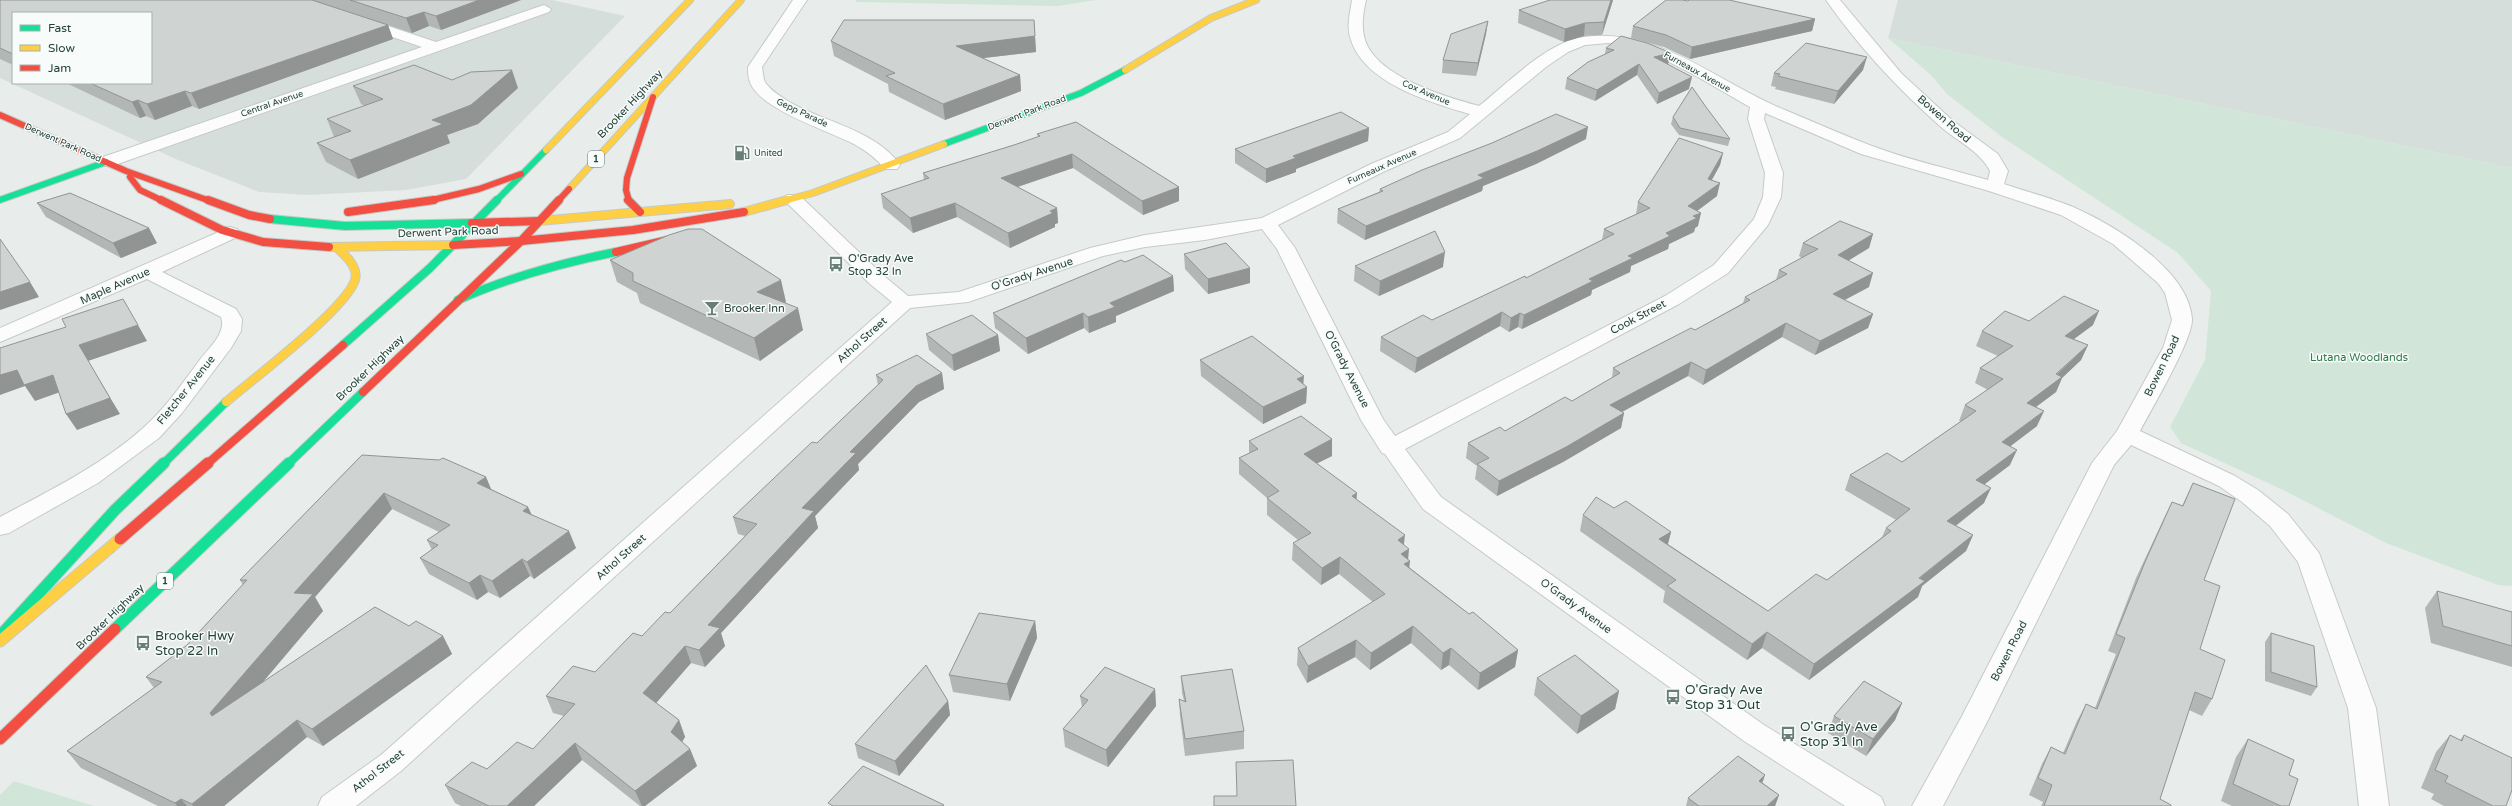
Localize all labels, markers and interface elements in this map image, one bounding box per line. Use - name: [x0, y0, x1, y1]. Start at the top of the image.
- legend: [12, 12, 152, 84]
- text: Fast: [48, 21, 72, 35]
- text: Slow: [48, 41, 75, 55]
- street label: Furneaux Avenue: [1662, 49, 1732, 95]
- text: Jam: [48, 61, 71, 75]
- street label: Brooker Highway: [595, 67, 665, 141]
- street label: Cox Avenue: [1400, 78, 1452, 108]
- street label: Central Avenue: [239, 88, 305, 120]
- street label: Bowen Road: [1915, 92, 1973, 146]
- street label: Derwent Park Road: [986, 93, 1068, 133]
- street label: Gepp Parade: [774, 96, 830, 130]
- street label: Derwent Park Road: [23, 121, 103, 165]
- fuel station icon: United: [733, 144, 751, 162]
- street label: Furneaux Avenue: [1346, 147, 1418, 187]
- place label: United: [754, 148, 783, 159]
- road number: 1: [588, 151, 604, 167]
- street label: Derwent Park Road: [397, 224, 499, 240]
- place label: O'Grady Ave Stop 32 In: [848, 252, 914, 278]
- bus stop icon: O'Grady Ave Stop 32 In: [827, 255, 845, 273]
- street label: O'Grady Avenue: [989, 255, 1075, 293]
- street label: Maple Avenue: [78, 265, 152, 307]
- street label: Cook Street: [1608, 297, 1668, 337]
- bar icon: Brooker Inn: [703, 299, 721, 317]
- place label: Brooker Inn: [724, 302, 785, 315]
- street label: Athol Street: [834, 314, 890, 366]
- street label: O'Grady Avenue: [1322, 328, 1372, 410]
- street label: Brooker Highway: [333, 332, 407, 404]
- street label: Bowen Road: [2142, 333, 2182, 399]
- park label: Lutana Woodlands: [2310, 351, 2408, 364]
- street label: Fletcher Avenue: [154, 353, 218, 427]
- street label: Athol Street: [593, 531, 649, 583]
- road number: 1: [157, 573, 173, 589]
- street label: O'Grady Avenue: [1538, 576, 1614, 636]
- street label: Brooker Highway: [73, 581, 147, 653]
- street label: Bowen Road: [1988, 618, 2030, 683]
- place label: Brooker Hwy Stop 22 In: [155, 628, 234, 659]
- bus stop icon: Brooker Hwy Stop 22 In: [134, 634, 152, 652]
- place label: O'Grady Ave Stop 31 Out: [1685, 682, 1763, 713]
- bus stop icon: O'Grady Ave Stop 31 Out: [1664, 688, 1682, 706]
- place label: O'Grady Ave Stop 31 In: [1800, 719, 1878, 750]
- bus stop icon: O'Grady Ave Stop 31 In: [1779, 725, 1797, 743]
- street label: Athol Street: [349, 747, 407, 795]

